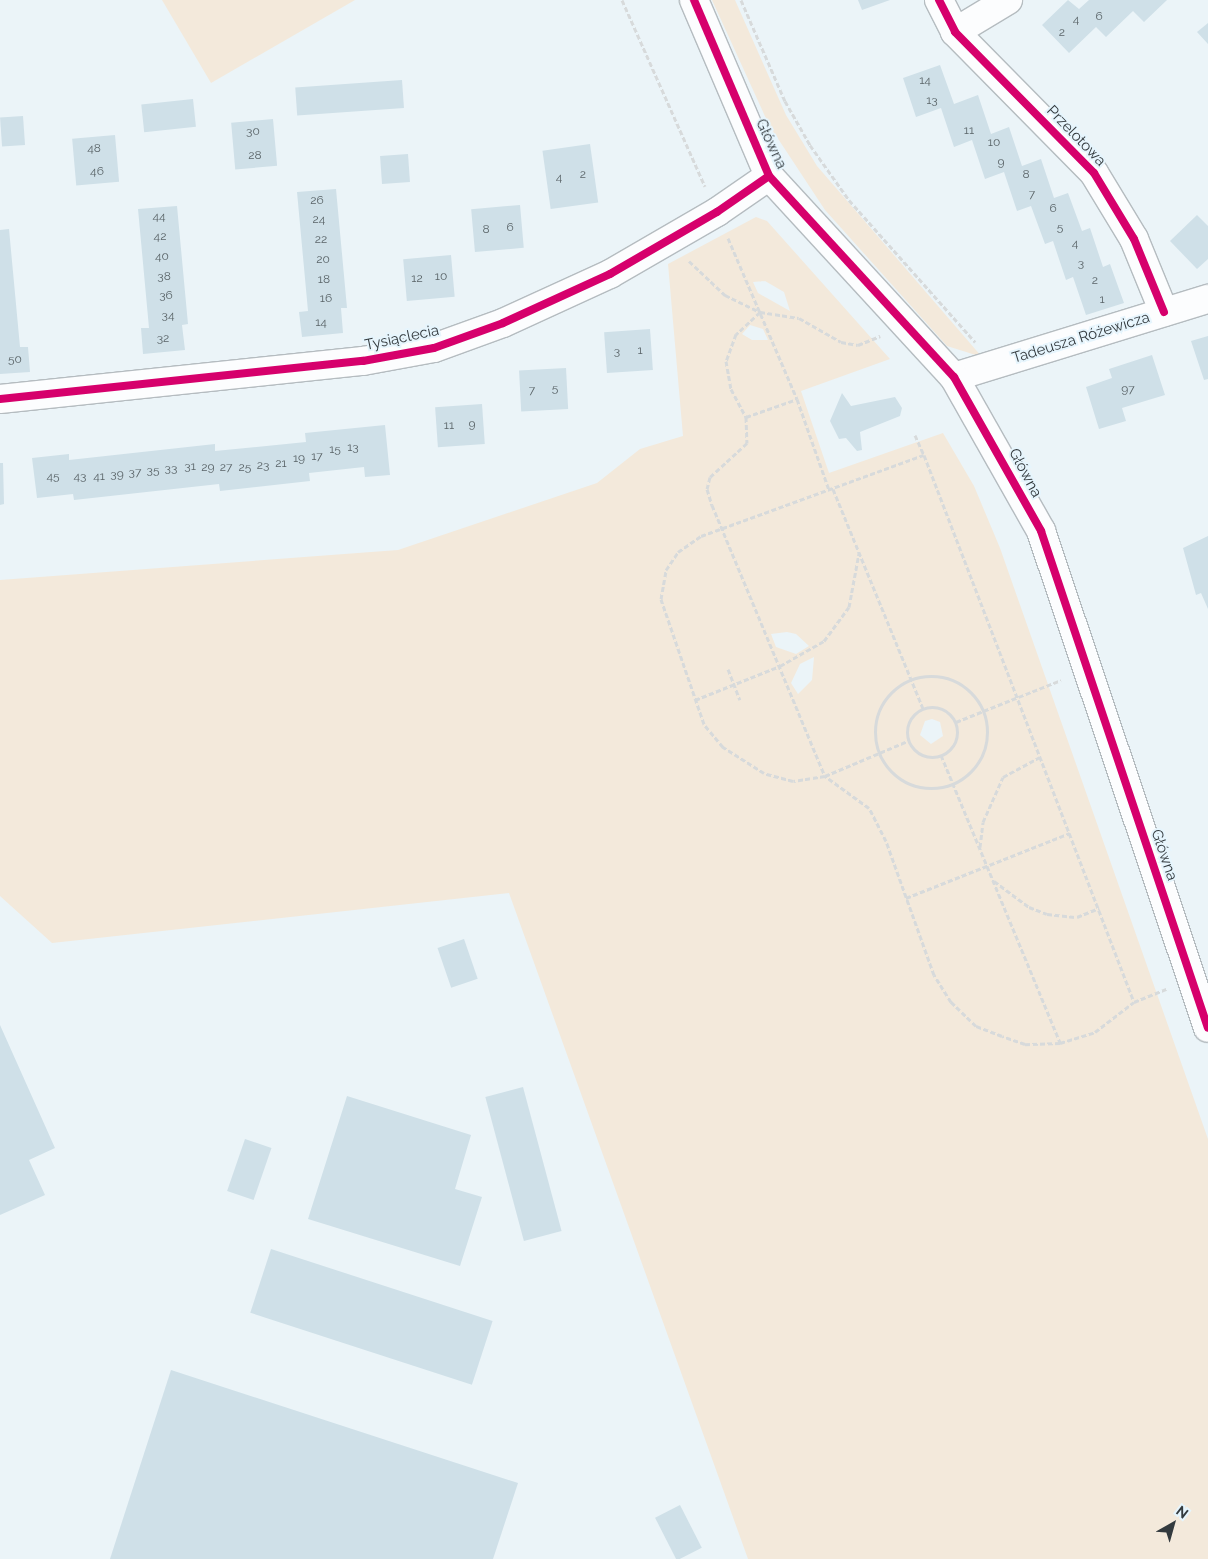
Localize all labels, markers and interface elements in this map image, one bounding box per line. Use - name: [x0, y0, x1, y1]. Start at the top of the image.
- house number: 6: [1095, 10, 1103, 24]
- house number: 4: [1073, 13, 1079, 27]
- house number: 2: [1059, 26, 1065, 40]
- house number: 14: [919, 74, 931, 88]
- house number: 13: [926, 94, 938, 108]
- street label: Przelotowa: [1043, 102, 1109, 170]
- street label: Główna: [752, 116, 790, 172]
- house number: 11: [964, 124, 974, 138]
- house number: 30: [246, 125, 260, 139]
- house number: 10: [988, 136, 1000, 150]
- house number: 48: [87, 142, 101, 156]
- house number: 28: [248, 149, 262, 163]
- house number: 9: [997, 156, 1005, 170]
- house number: 46: [90, 165, 104, 179]
- house number: 2: [580, 168, 586, 182]
- house number: 8: [1022, 168, 1030, 182]
- house number: 4: [556, 171, 562, 185]
- house number: 7: [1029, 188, 1035, 202]
- house number: 26: [310, 194, 324, 208]
- house number: 6: [1049, 202, 1057, 216]
- house number: 44: [152, 210, 166, 224]
- house number: 24: [313, 213, 325, 227]
- house number: 6: [506, 221, 514, 235]
- house number: 5: [1057, 221, 1063, 235]
- house number: 8: [482, 223, 490, 237]
- house number: 42: [154, 230, 166, 244]
- house number: 22: [315, 233, 327, 247]
- house number: 4: [1072, 237, 1078, 251]
- house number: 40: [155, 250, 169, 264]
- house number: 20: [316, 253, 330, 267]
- house number: 3: [1078, 257, 1084, 271]
- house number: 38: [157, 270, 171, 284]
- house number: 10: [435, 270, 447, 284]
- house number: 12: [411, 272, 423, 286]
- house number: 18: [318, 273, 330, 287]
- house number: 2: [1092, 274, 1098, 288]
- house number: 36: [159, 289, 173, 303]
- house number: 16: [320, 292, 332, 306]
- house number: 1: [1099, 293, 1105, 307]
- house number: 34: [162, 309, 174, 323]
- street label: Tadeusza Różewicza: [1010, 309, 1152, 367]
- house number: 14: [315, 316, 327, 330]
- street label: Tysiąclecia: [363, 321, 441, 355]
- house number: 32: [157, 332, 169, 346]
- house number: 1: [637, 344, 643, 358]
- house number: 3: [614, 345, 620, 359]
- house number: 50: [8, 353, 22, 367]
- house number: 5: [552, 382, 558, 396]
- house number: 97: [1121, 383, 1135, 397]
- house number: 7: [529, 384, 535, 398]
- house number: 9: [468, 418, 476, 432]
- house number: 11: [444, 419, 454, 433]
- house number: 13: [347, 441, 359, 455]
- house number: 15: [329, 443, 341, 457]
- street label: Główna: [1005, 445, 1045, 501]
- house number: 17: [311, 450, 323, 464]
- house number: 19: [293, 452, 305, 466]
- house number: 21: [275, 457, 287, 471]
- house number: 23: [257, 459, 269, 473]
- house number: 31: [184, 460, 196, 474]
- house number: 29: [201, 461, 215, 475]
- house number: 27: [220, 461, 232, 475]
- house number: 25: [239, 461, 251, 475]
- house number: 33: [165, 462, 177, 476]
- house number: 35: [147, 464, 159, 478]
- house number: 37: [129, 466, 141, 480]
- house number: 39: [110, 468, 124, 482]
- house number: 45: [46, 470, 60, 484]
- house number: 43: [74, 470, 86, 484]
- house number: 41: [93, 470, 105, 484]
- street label: Główna: [1147, 827, 1181, 883]
- north arrow: [1148, 1499, 1198, 1549]
- text: N: [1173, 1503, 1191, 1522]

